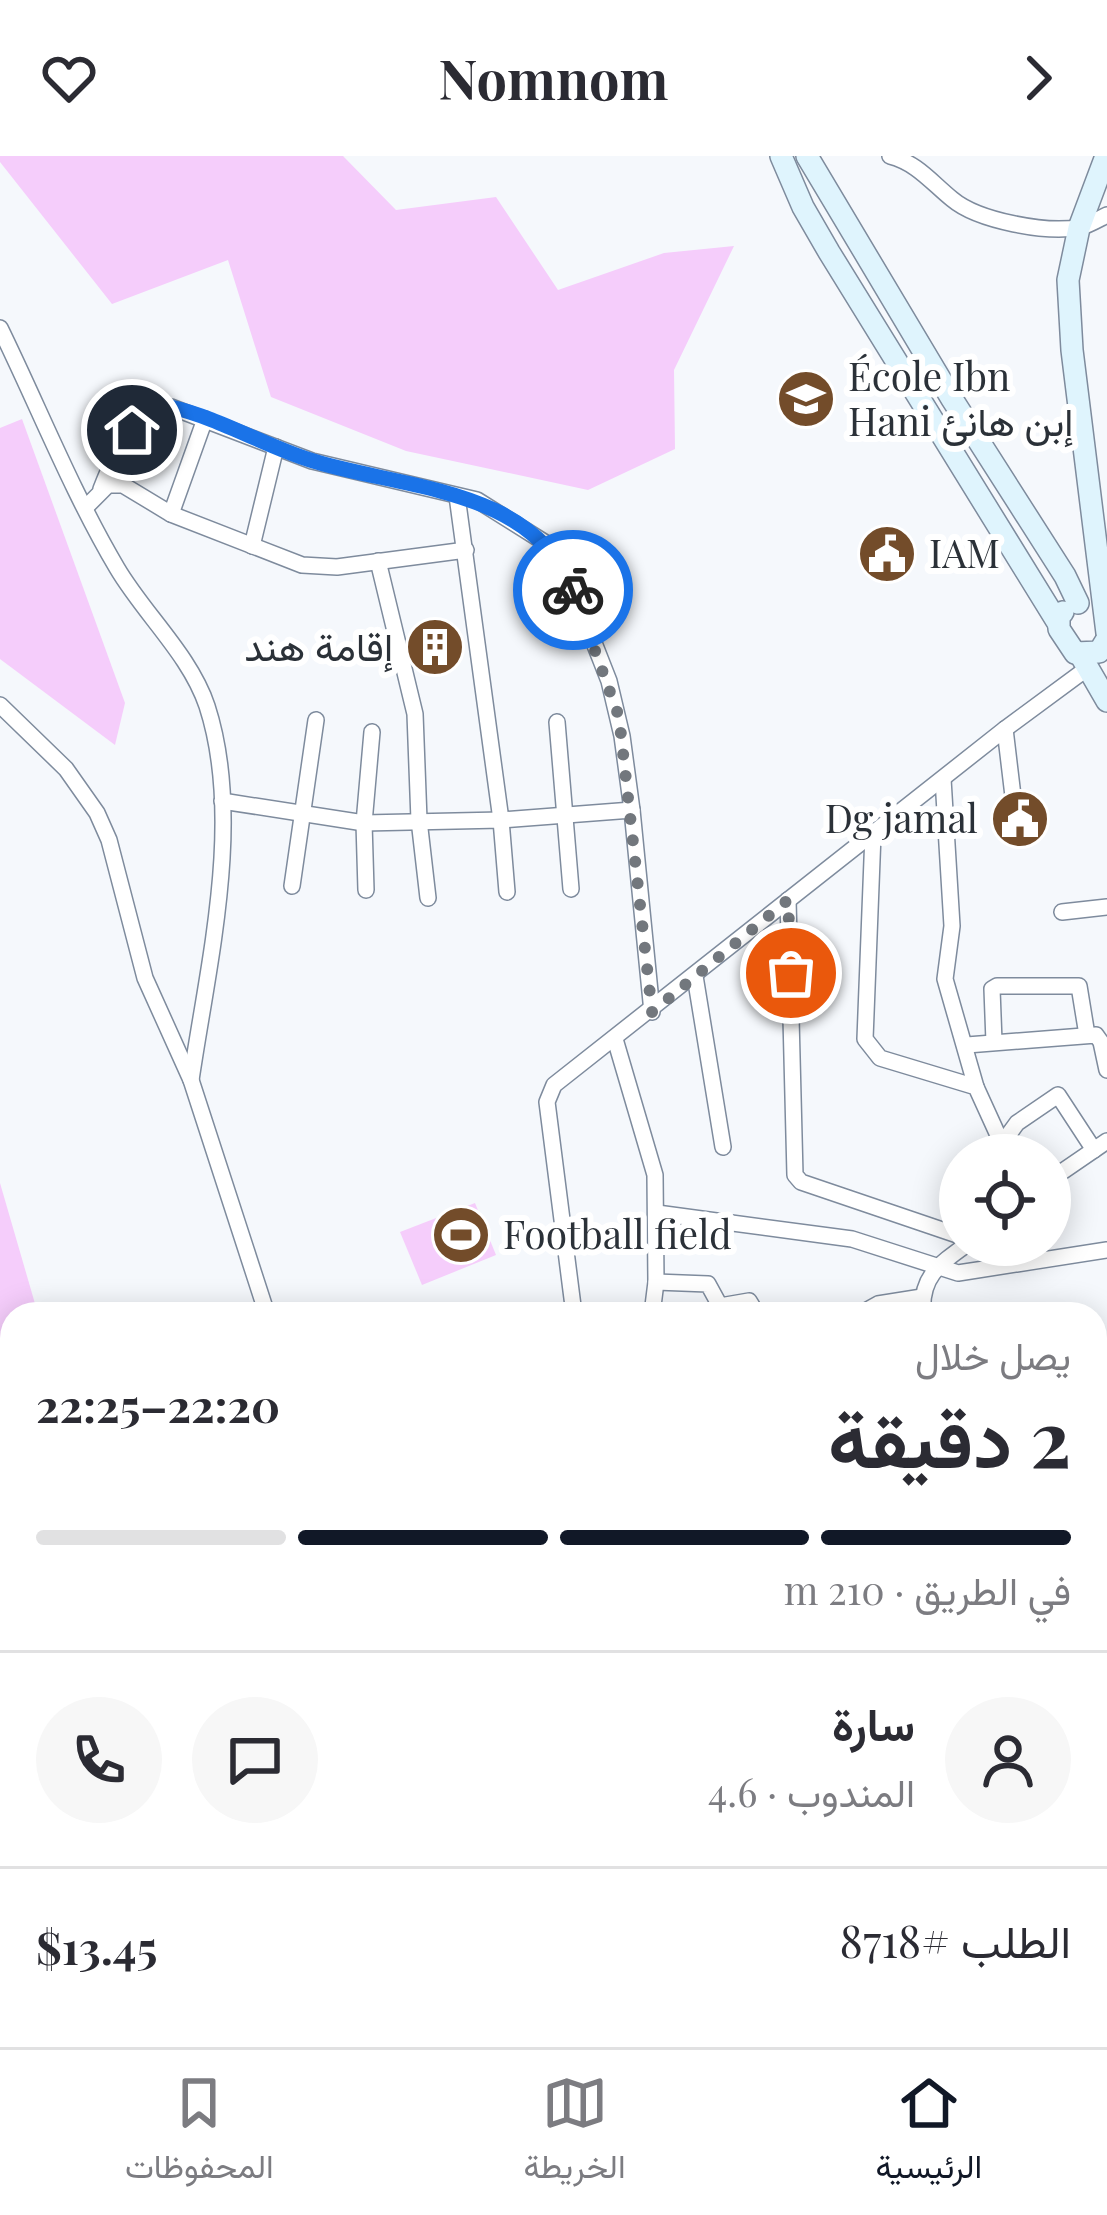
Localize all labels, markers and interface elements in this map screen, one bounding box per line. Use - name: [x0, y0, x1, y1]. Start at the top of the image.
- text: Nomnom: [439, 42, 668, 114]
- icon: heart: [36, 45, 102, 111]
- icon: forward: [1005, 45, 1071, 111]
- place label: École Ibn Hani إبن هانئ: [848, 349, 1073, 448]
- school or university icon: École Ibn Hani إبن هانئ: [775, 368, 837, 430]
- pin: [81, 379, 183, 481]
- icon: home: [99, 397, 165, 463]
- public building icon: IAM: [856, 523, 918, 585]
- place label: IAM: [929, 526, 1000, 578]
- courier: [513, 530, 633, 650]
- icon: bike: [540, 557, 606, 623]
- building icon: إقامة هند: [404, 616, 466, 678]
- place label: إقامة هند: [244, 619, 393, 673]
- public building icon: Dg jamal: [989, 788, 1051, 850]
- place label: Dg jamal: [825, 791, 978, 843]
- pin: [740, 922, 842, 1024]
- icon: bag: [758, 940, 824, 1006]
- map controls: [939, 1134, 1071, 1266]
- button: locate: [939, 1134, 1071, 1266]
- sports icon: Football field: [430, 1204, 492, 1266]
- place label: Football field: [503, 1207, 732, 1259]
- text: يصل خلال: [915, 1328, 1071, 1380]
- text: 22:20–22:25: [36, 1374, 280, 1434]
- text: 2 دقيقة: [828, 1384, 1071, 1488]
- text: في الطريق · 210 m: [784, 1563, 1071, 1615]
- text: سارة: [832, 1692, 915, 1752]
- button: phone: [36, 1697, 162, 1823]
- button: chat: [192, 1697, 318, 1823]
- button: person: [945, 1697, 1071, 1823]
- text: المندوب · 4.6: [708, 1765, 915, 1817]
- text: الطلب #8718: [840, 1909, 1071, 1969]
- text: $13.45: [36, 1916, 157, 1976]
- tab: المحفوظات: [125, 2070, 274, 2196]
- tab: الخريطة: [523, 2070, 626, 2196]
- tab: الرئيسية: [875, 2070, 982, 2196]

